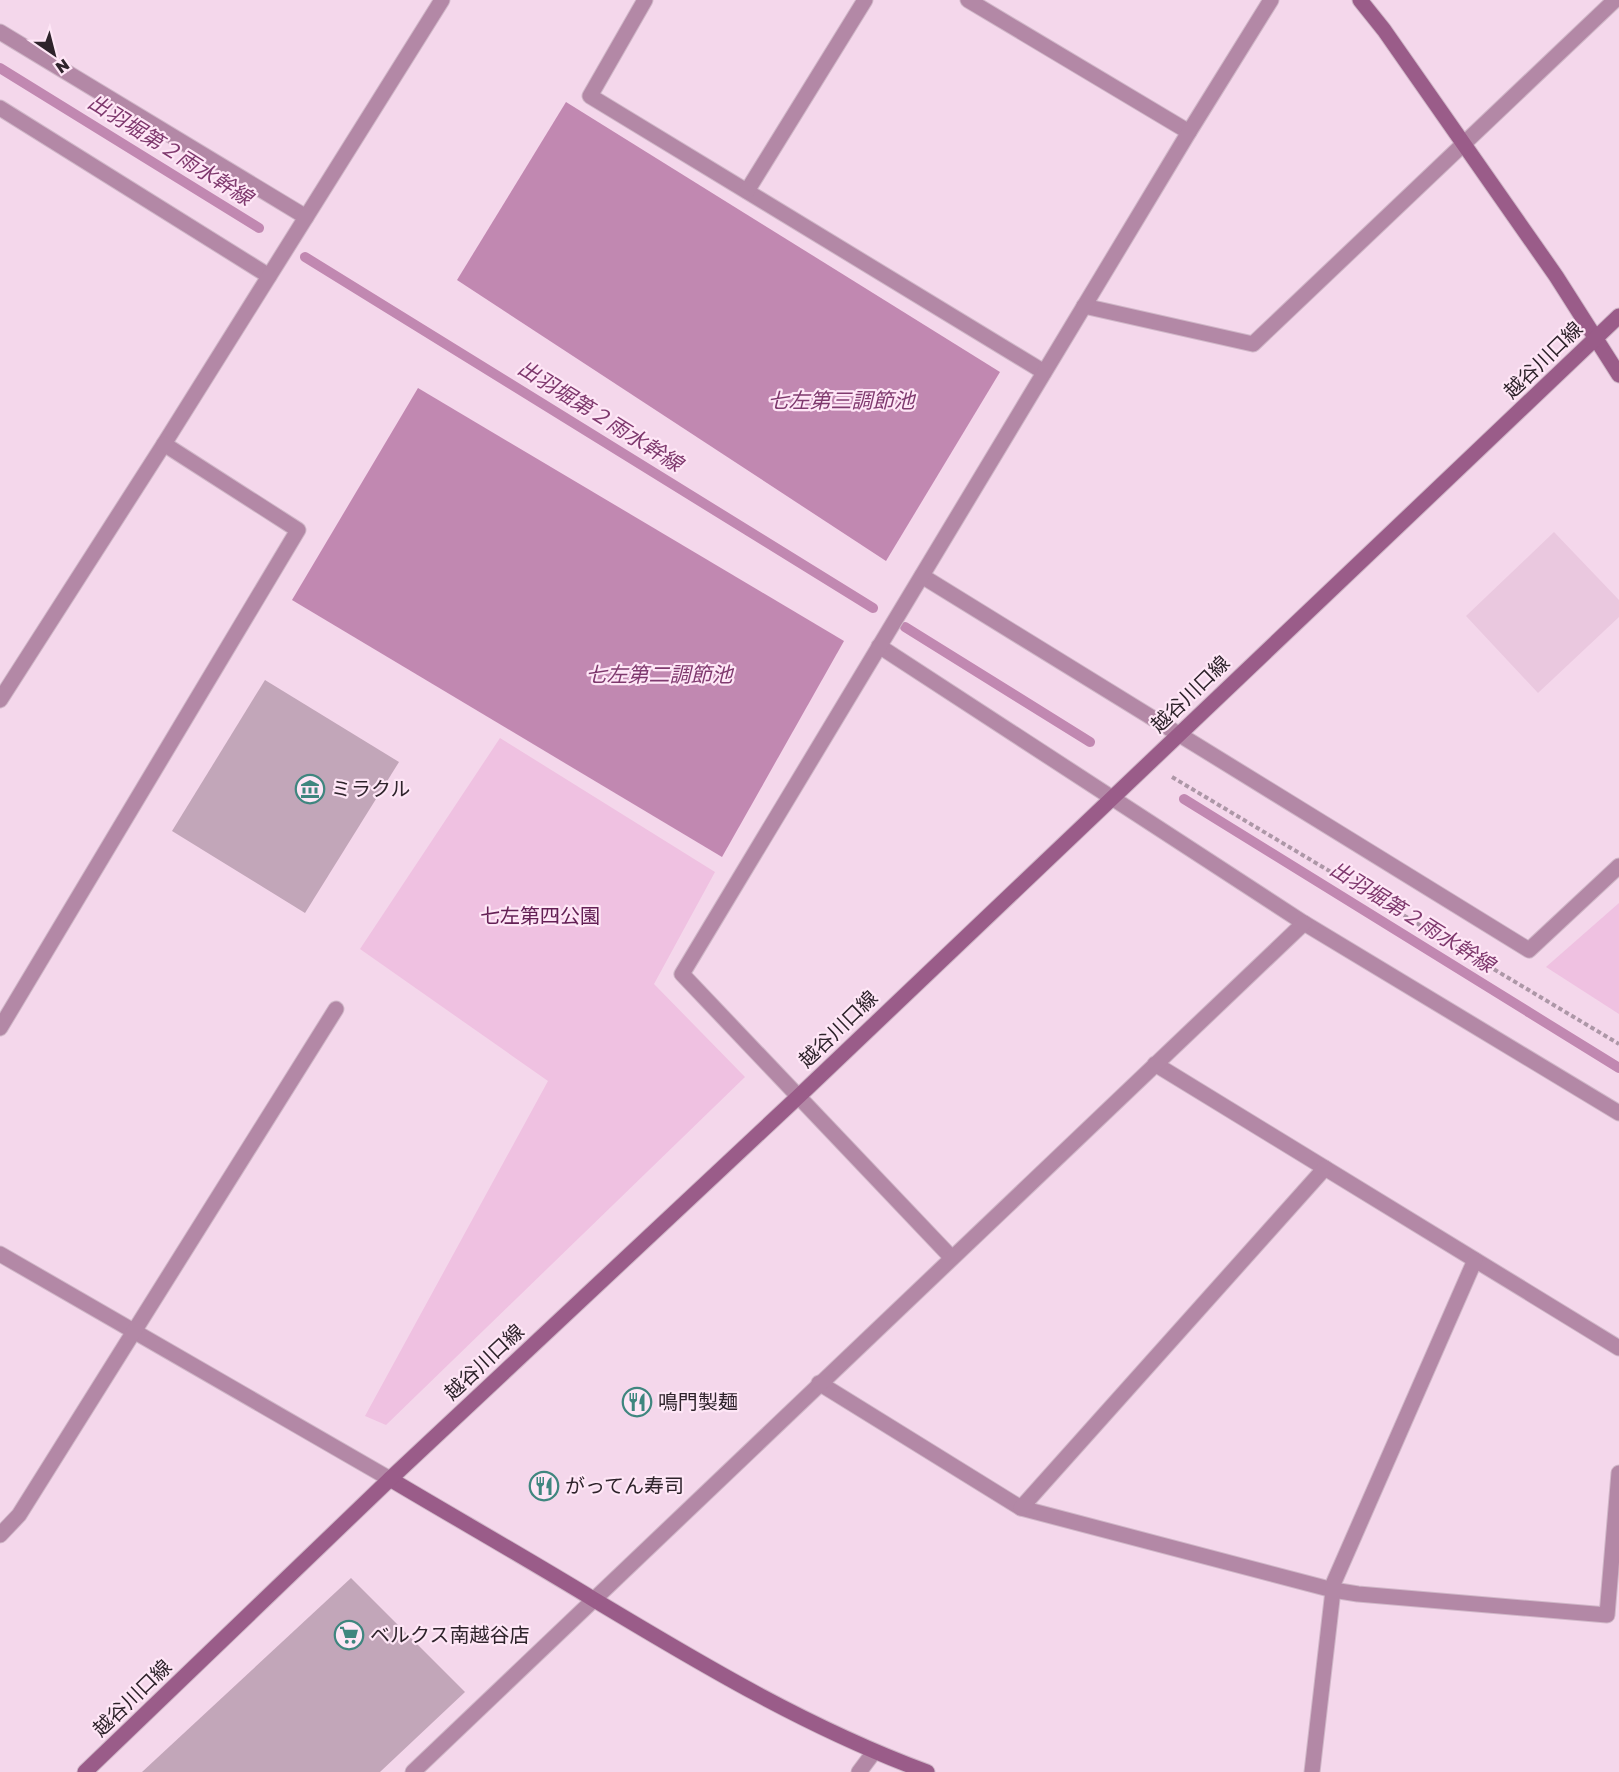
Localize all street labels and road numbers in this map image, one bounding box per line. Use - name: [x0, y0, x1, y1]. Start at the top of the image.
- street label: 越谷川口線: [1498, 316, 1587, 403]
- street label: 越谷川口線: [1145, 650, 1234, 737]
- street label: 越谷川口線: [793, 985, 882, 1072]
- street label: 越谷川口線: [439, 1318, 528, 1404]
- street label: 越谷川口線: [87, 1654, 176, 1741]

